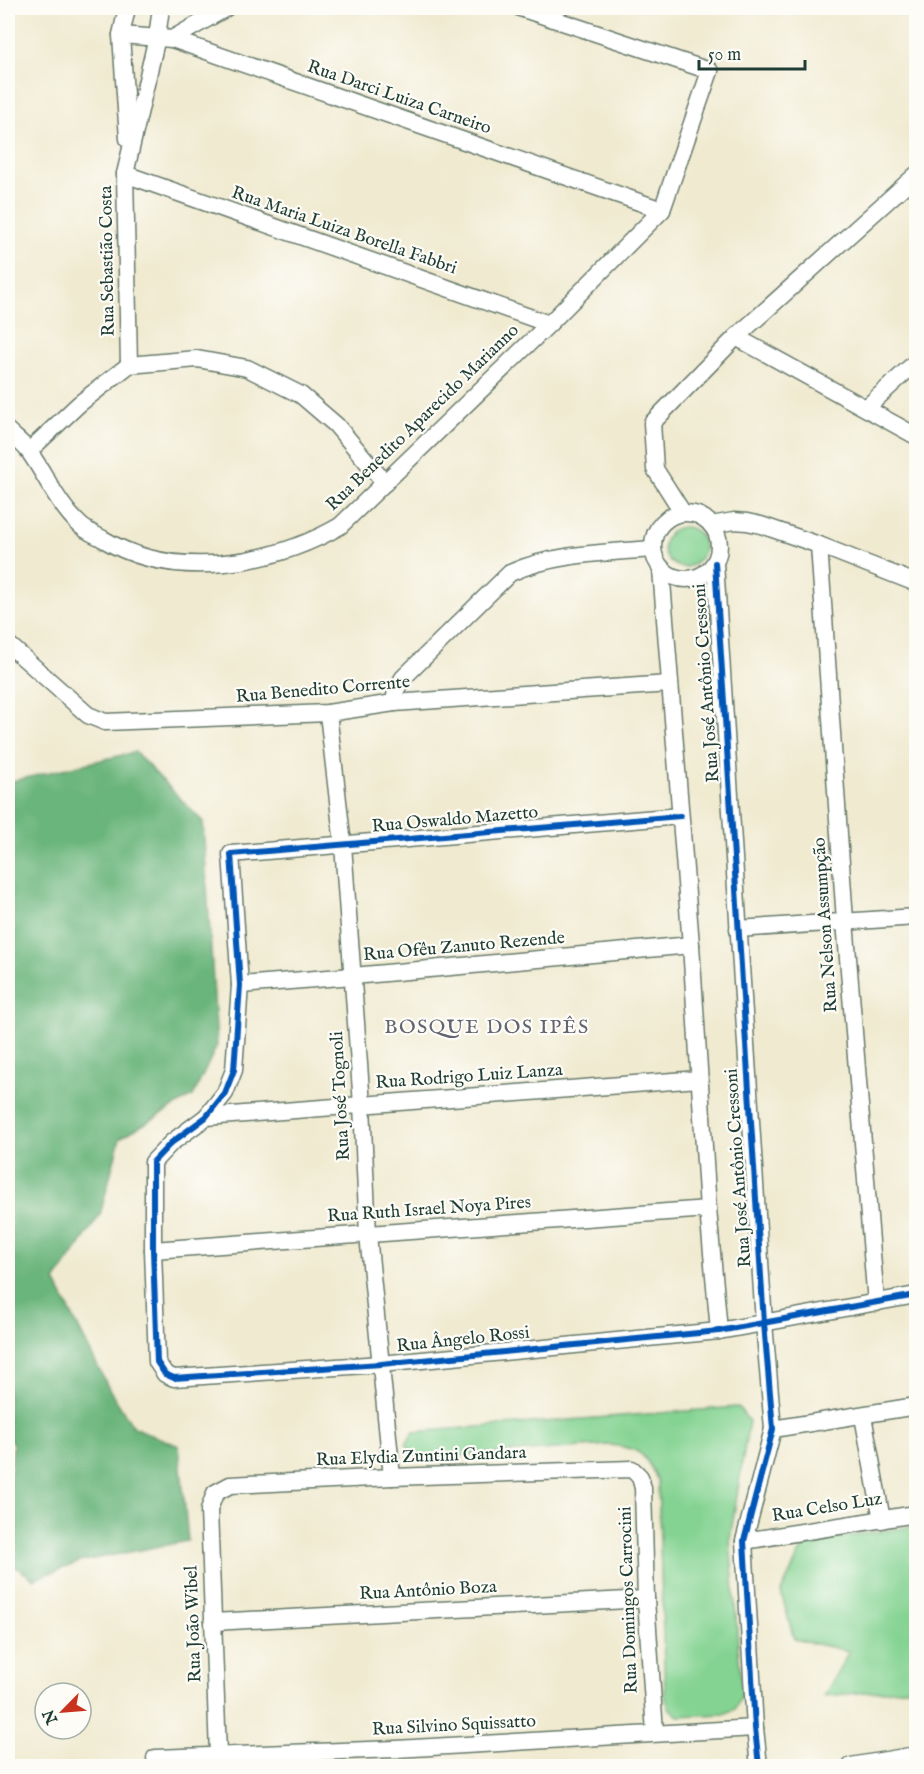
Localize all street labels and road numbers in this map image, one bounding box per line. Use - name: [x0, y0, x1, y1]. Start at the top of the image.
- street label: Rua Darci Luiza Carneiro: [304, 56, 494, 140]
- street label: Rua Maria Luiza Borella Fabbri: [228, 182, 460, 281]
- street label: Rua Sebastião Costa: [95, 185, 121, 337]
- street label: Rua Benedito Aparecido Marianno: [322, 319, 525, 517]
- street label: Rua José Antônio Cressoni: [689, 583, 725, 783]
- street label: Rua Benedito Corrente: [235, 671, 411, 709]
- street label: Rua Oswaldo Mazetto: [371, 801, 539, 839]
- street label: Rua Nelson Assumpção: [808, 836, 844, 1013]
- street label: Rua Ofêu Zanuto Rezende: [362, 927, 566, 967]
- street label: Rua José Tognoli: [326, 1030, 356, 1161]
- street label: Rua Rodrigo Luiz Lanza: [375, 1059, 564, 1095]
- street label: Rua José Antônio Cressoni: [721, 1068, 757, 1268]
- street label: Rua Ruth Israel Noya Pires: [326, 1191, 532, 1229]
- street label: Rua Ângelo Rossi: [395, 1320, 531, 1358]
- street label: Rua Elydia Zuntini Gandara: [315, 1442, 527, 1472]
- street label: Rua Celso Luz: [770, 1488, 884, 1528]
- street label: Rua Domingos Carrocini: [614, 1506, 644, 1694]
- street label: Rua João Wibel: [180, 1565, 208, 1683]
- street label: Rua Antônio Boza: [359, 1576, 498, 1606]
- street label: Rua Silvino Squissatto: [371, 1710, 537, 1742]

